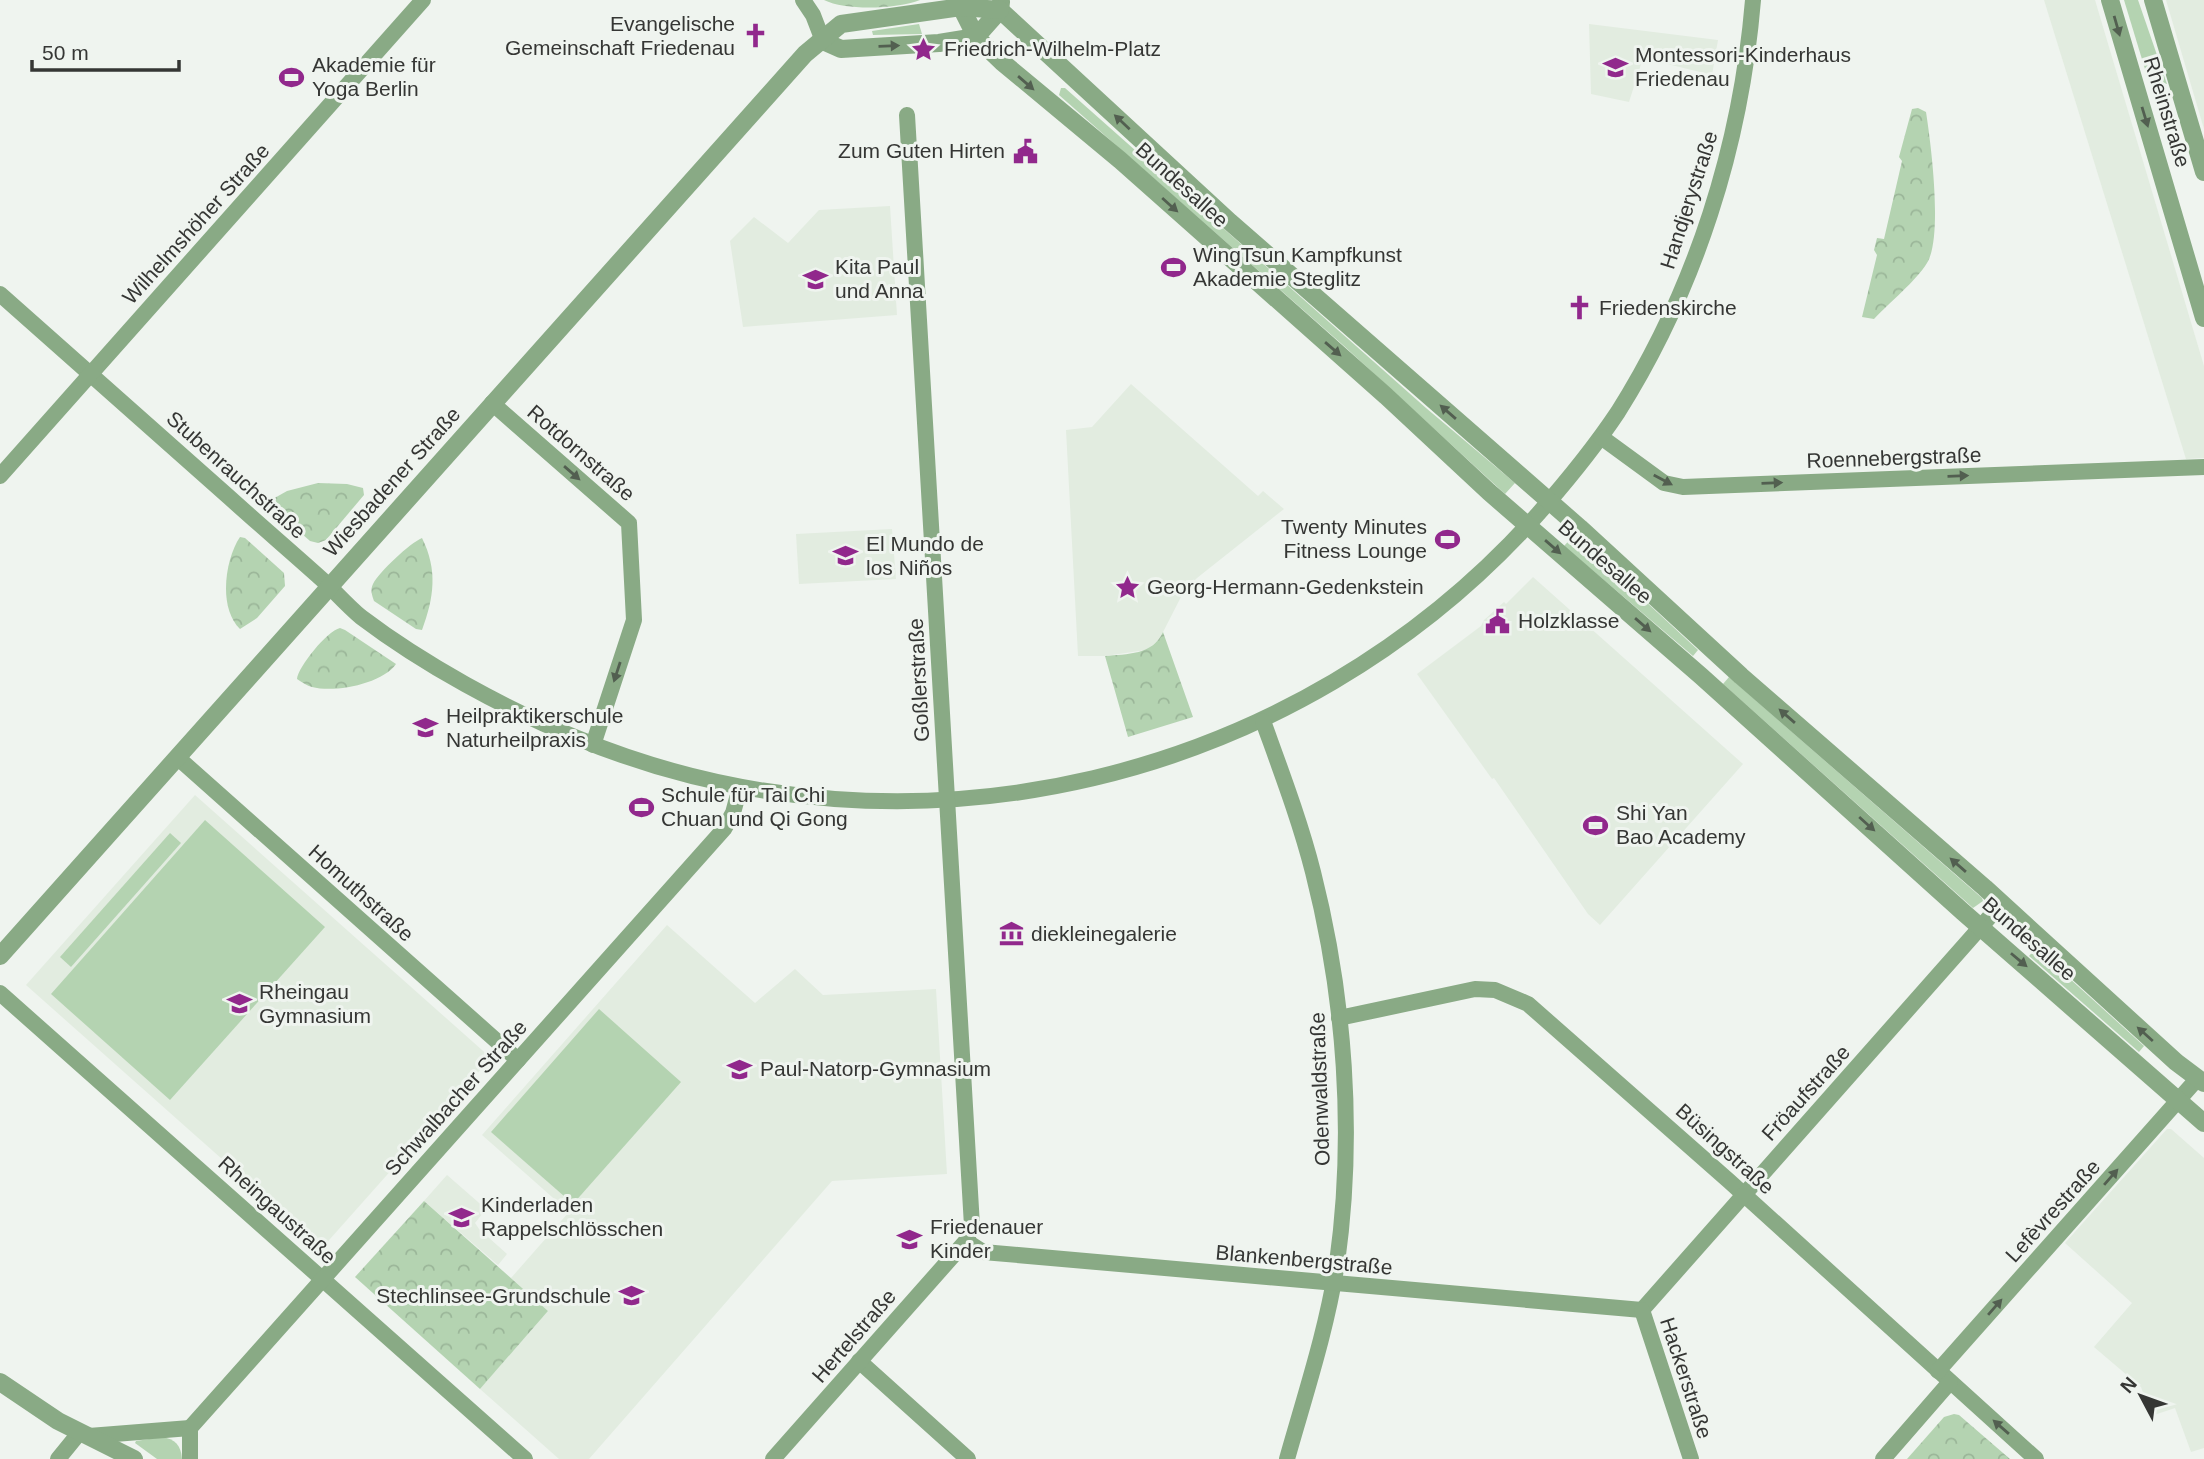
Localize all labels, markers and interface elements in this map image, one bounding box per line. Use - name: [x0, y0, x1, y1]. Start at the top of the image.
- place label: Evangelische Gemeinschaft Friedenau: [505, 12, 735, 59]
- one-way arrow: [2113, 16, 2123, 37]
- church icon: Evangelische Gemeinschaft Friedenau: [741, 22, 769, 50]
- scale bar: [32, 28, 178, 72]
- place icon: Friedrich-Wilhelm-Platz: [910, 35, 938, 63]
- place label: Friedrich-Wilhelm-Platz: [944, 37, 1161, 60]
- one-way arrow: [878, 40, 900, 51]
- text: 50 m: [42, 41, 89, 64]
- place label: Montessori-Kinderhaus Friedenau: [1635, 43, 1851, 90]
- place label: Akademie für Yoga Berlin: [312, 53, 436, 100]
- school or university icon: Montessori-Kinderhaus Friedenau: [1601, 53, 1629, 81]
- street label: Rheinstraße: [2140, 54, 2195, 170]
- sports icon: Akademie für Yoga Berlin: [278, 63, 306, 91]
- one-way arrow: [1017, 75, 1035, 91]
- one-way arrow: [2140, 107, 2150, 128]
- one-way arrow: [1114, 115, 1131, 131]
- street label: Handjerystraße: [1655, 128, 1722, 272]
- public building icon: Zum Guten Hirten: [1011, 137, 1039, 165]
- street label: Bundesallee: [1132, 137, 1233, 232]
- street label: Wilhelmshöher Straße: [118, 139, 274, 309]
- place label: Zum Guten Hirten: [838, 139, 1005, 162]
- one-way arrow: [1161, 197, 1179, 213]
- place label: WingTsun Kampfkunst Akademie Steglitz: [1193, 243, 1402, 290]
- sports icon: WingTsun Kampfkunst Akademie Steglitz: [1159, 253, 1187, 281]
- place label: Kita Paul und Anna: [835, 255, 924, 302]
- school or university icon: Kita Paul und Anna: [801, 265, 829, 293]
- church icon: Friedenskirche: [1565, 294, 1593, 322]
- place label: Friedenskirche: [1599, 296, 1737, 319]
- one-way arrow: [1324, 341, 1342, 357]
- street label: Rotdornstraße: [523, 400, 640, 505]
- street label: Wiesbadener Straße: [319, 402, 465, 561]
- one-way arrow: [1439, 405, 1456, 420]
- street label: Stubenrauchstraße: [162, 406, 310, 543]
- street label: Roennebergstraße: [1806, 443, 1982, 472]
- one-way arrow: [563, 465, 580, 480]
- one-way arrow: [1947, 471, 1969, 482]
- one-way arrow: [1653, 474, 1673, 486]
- one-way arrow: [1761, 478, 1783, 489]
- place label: Twenty Minutes Fitness Lounge: [1281, 515, 1427, 562]
- street label: Bundesallee: [1554, 515, 1656, 608]
- sports icon: Twenty Minutes Fitness Lounge: [1433, 525, 1461, 553]
- place label: El Mundo de los Niños: [866, 532, 984, 579]
- one-way arrow: [1544, 539, 1562, 555]
- school or university icon: El Mundo de los Niños: [832, 542, 860, 570]
- place icon: Georg-Hermann-Gedenkstein: [1113, 573, 1141, 601]
- place label: Georg-Hermann-Gedenkstein: [1147, 575, 1424, 598]
- public building icon: Holzklasse: [1484, 607, 1512, 635]
- place label: Holzklasse: [1518, 609, 1620, 632]
- one-way arrow: [1634, 617, 1652, 633]
- street label: Goßlerstraße: [904, 618, 933, 742]
- one-way arrow: [611, 662, 622, 683]
- place label: Heilpraktikerschule Naturheilpraxis: [446, 704, 623, 751]
- one-way arrow: [1778, 708, 1796, 724]
- school or university icon: Heilpraktikerschule Naturheilpraxis: [412, 714, 440, 742]
- place label: Schule für Tai Chi Chuan und Qi Gong: [661, 783, 848, 830]
- sports icon: Schule für Tai Chi Chuan und Qi Gong: [627, 793, 655, 821]
- place label: Shi Yan Bao Academy: [1616, 801, 1746, 848]
- sports icon: Shi Yan Bao Academy: [1582, 811, 1610, 839]
- one-way arrow: [1858, 816, 1875, 832]
- street label: Homuthstraße: [304, 840, 418, 946]
- one-way arrow: [1950, 858, 1967, 873]
- street label: Bundesallee: [1978, 892, 2080, 985]
- museum icon: diekleinegalerie: [997, 920, 1025, 948]
- place label: diekleinegalerie: [1031, 922, 1177, 945]
- one-way arrow: [2010, 952, 2028, 968]
- place label: Rheingau Gymnasium: [259, 980, 371, 1027]
- school or university icon: Rheingau Gymnasium: [225, 990, 253, 1018]
- street label: Odenwaldstraße: [1305, 1012, 1334, 1166]
- street label: Schwalbacher Straße: [380, 1015, 531, 1180]
- one-way arrow: [2137, 1027, 2154, 1043]
- street label: Fröaufstraße: [1757, 1040, 1854, 1145]
- school or university icon: Paul-Natorp-Gymnasium: [726, 1055, 754, 1083]
- place label: Paul-Natorp-Gymnasium: [760, 1057, 991, 1080]
- street label: Büsingstraße: [1672, 1099, 1779, 1199]
- street label: Rheingaustraße: [214, 1151, 341, 1268]
- street label: Lefèvrestraße: [2001, 1155, 2105, 1267]
- one-way arrow: [2103, 1168, 2119, 1186]
- place label: Kinderladen Rappelschlösschen: [481, 1193, 663, 1240]
- school or university icon: Kinderladen Rappelschlösschen: [447, 1203, 475, 1231]
- place label: Friedenauer Kinder: [930, 1215, 1043, 1262]
- school or university icon: Friedenauer Kinder: [896, 1225, 924, 1253]
- street label: Blankenbergstraße: [1215, 1240, 1393, 1279]
- school or university icon: Stechlinsee-Grundschule: [617, 1282, 645, 1310]
- place label: Stechlinsee-Grundschule: [376, 1284, 611, 1307]
- street label: Hertelstraße: [807, 1285, 900, 1387]
- one-way arrow: [1987, 1298, 2003, 1316]
- street label: Hackerstraße: [1656, 1314, 1717, 1441]
- north arrow: [2106, 1361, 2176, 1431]
- text: N: [2116, 1373, 2141, 1397]
- one-way arrow: [1992, 1419, 2009, 1435]

